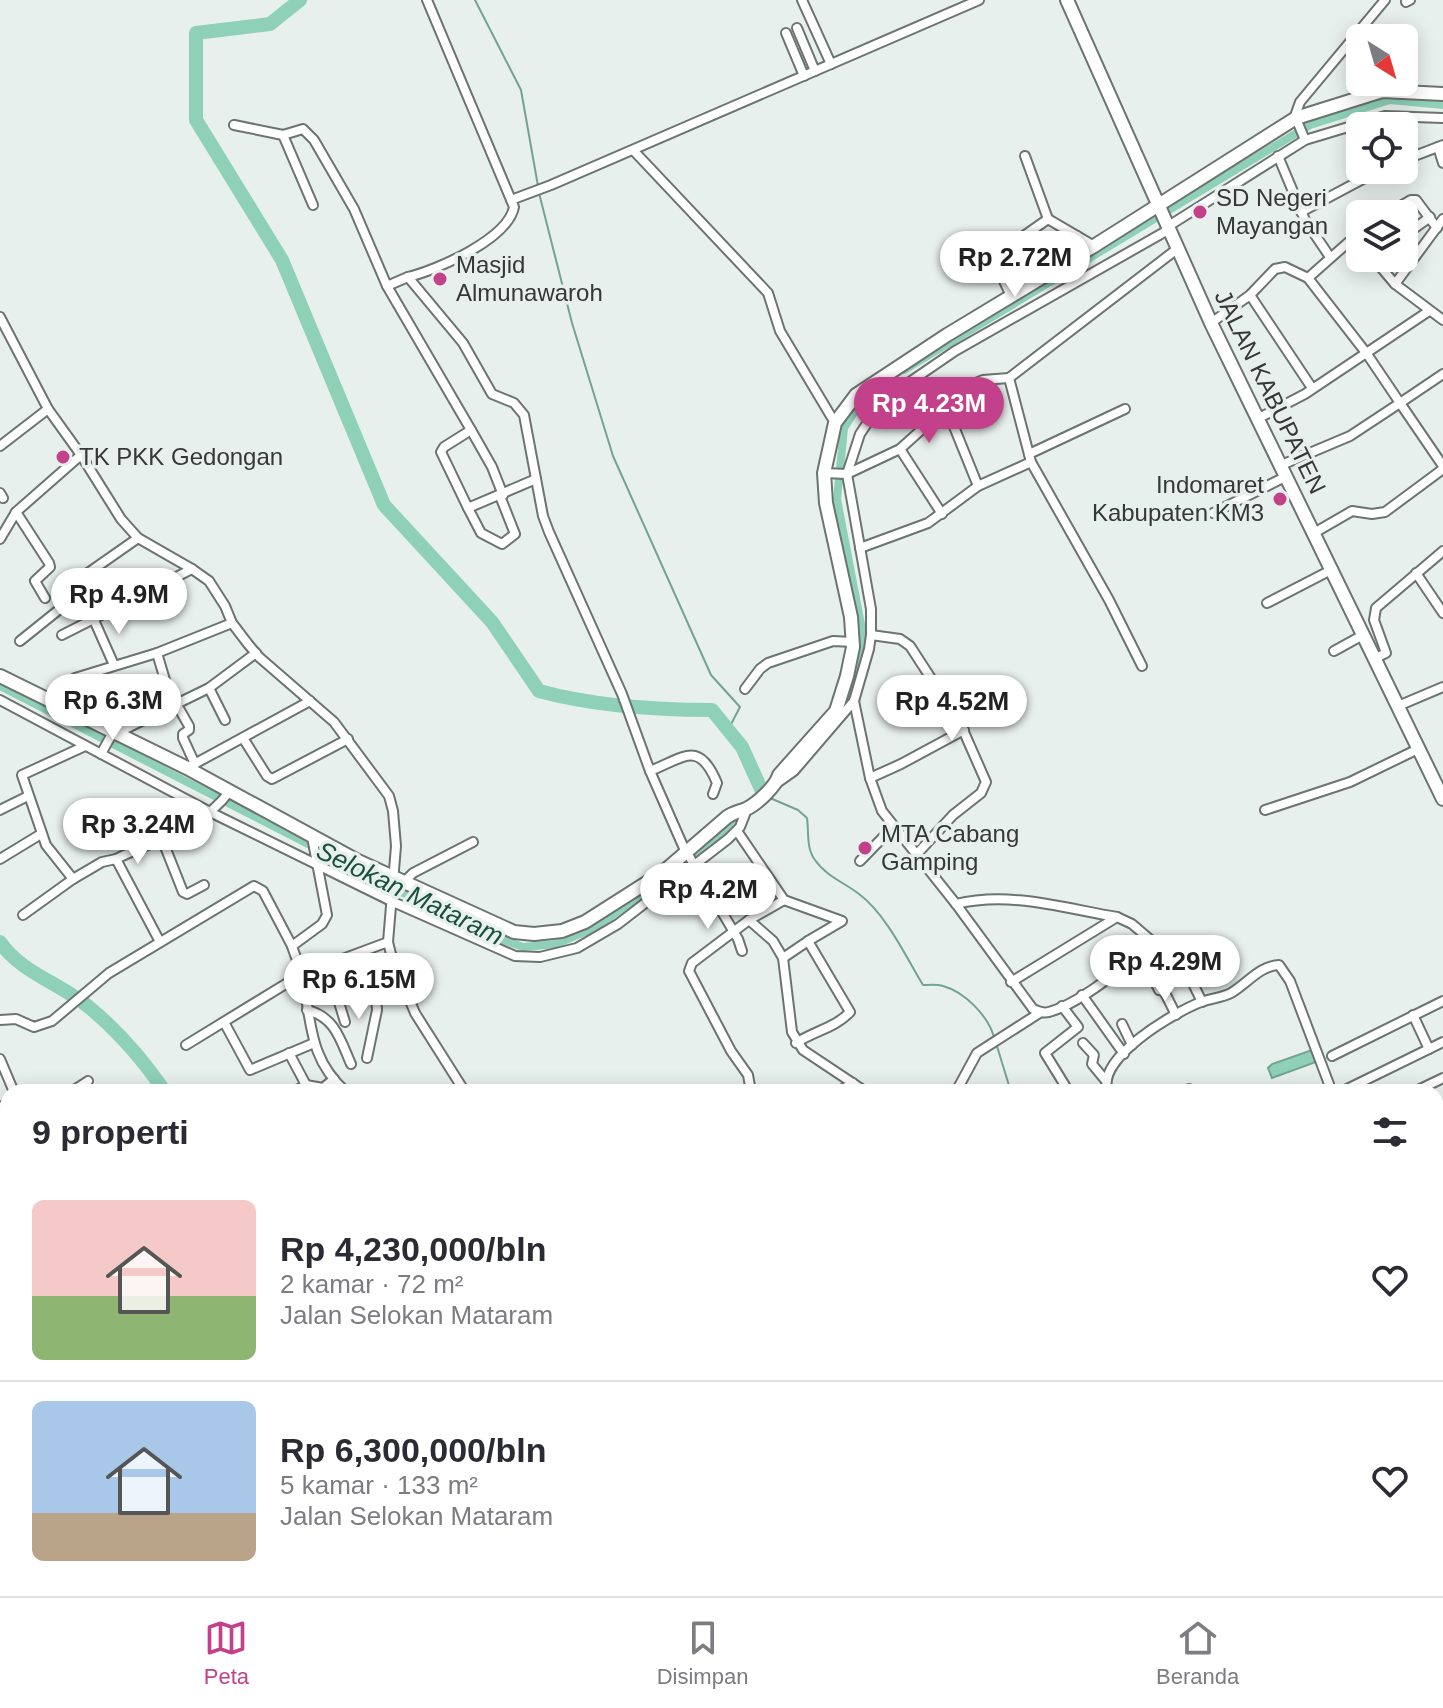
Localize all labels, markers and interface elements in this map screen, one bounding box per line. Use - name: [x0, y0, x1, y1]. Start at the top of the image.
- north arrow: [1346, 24, 1418, 96]
- map controls: [1346, 24, 1418, 272]
- button: locate: [1346, 112, 1418, 184]
- place label: SD Negeri Mayangan: [1216, 184, 1328, 239]
- button: layers: [1346, 200, 1418, 272]
- marker: SD Negeri Mayangan: [1191, 203, 1209, 221]
- pin: Rp 2.72M: [932, 231, 1098, 299]
- text: Rp 2.72M: [958, 242, 1072, 272]
- place label: Masjid Almunawaroh: [456, 251, 603, 306]
- marker: Masjid Almunawaroh: [431, 270, 449, 288]
- street label: JALAN KABUPATEN: [1209, 286, 1331, 498]
- pin: Rp 4.23M: [846, 377, 1012, 445]
- text: Rp 4.23M: [872, 388, 986, 418]
- place label: TK PKK Gedongan: [79, 443, 283, 470]
- marker: TK PKK Gedongan: [54, 448, 72, 466]
- place label: Indomaret Kabupaten KM3: [1092, 471, 1264, 526]
- marker: Indomaret Kabupaten KM3: [1271, 490, 1289, 508]
- pin: Rp 4.9M: [45, 568, 193, 636]
- text: Rp 4.9M: [69, 579, 169, 609]
- pin: Rp 6.3M: [39, 674, 187, 742]
- pin: Rp 4.52M: [869, 675, 1035, 743]
- text: Rp 6.3M: [63, 685, 163, 715]
- text: Rp 4.52M: [895, 686, 1009, 716]
- pin: Rp 3.24M: [55, 798, 221, 866]
- text: Rp 3.24M: [81, 809, 195, 839]
- place label: MTA Cabang Gamping: [881, 820, 1019, 875]
- water label: Selokan Mataram: [312, 835, 508, 951]
- marker: MTA Cabang Gamping: [856, 839, 874, 857]
- pin: Rp 4.2M: [634, 863, 782, 931]
- text: Rp 4.2M: [658, 874, 758, 904]
- pin: Rp 4.29M: [1082, 935, 1248, 1003]
- text: Rp 4.29M: [1108, 946, 1222, 976]
- pin: Rp 6.15M: [276, 953, 442, 1021]
- text: Rp 6.15M: [302, 964, 416, 994]
- icon: filters: [1368, 1110, 1412, 1154]
- text: 9 properti: [32, 1113, 189, 1151]
- text: Rp 4,230,000/bln: [280, 1230, 546, 1268]
- icon: home: [96, 1232, 192, 1328]
- icon: heart: [1368, 1258, 1412, 1302]
- text: 2 kamar · 72 m²: [280, 1269, 464, 1299]
- text: Jalan Selokan Mataram: [280, 1300, 553, 1330]
- text: Rp 6,300,000/bln: [280, 1431, 546, 1469]
- icon: home: [96, 1433, 192, 1529]
- icon: heart: [1368, 1459, 1412, 1503]
- text: 5 kamar · 133 m²: [280, 1470, 478, 1500]
- text: Jalan Selokan Mataram: [280, 1501, 553, 1531]
- tab: Peta: [204, 1616, 249, 1690]
- tab: Disimpan: [657, 1616, 748, 1690]
- tab: Beranda: [1156, 1616, 1239, 1690]

